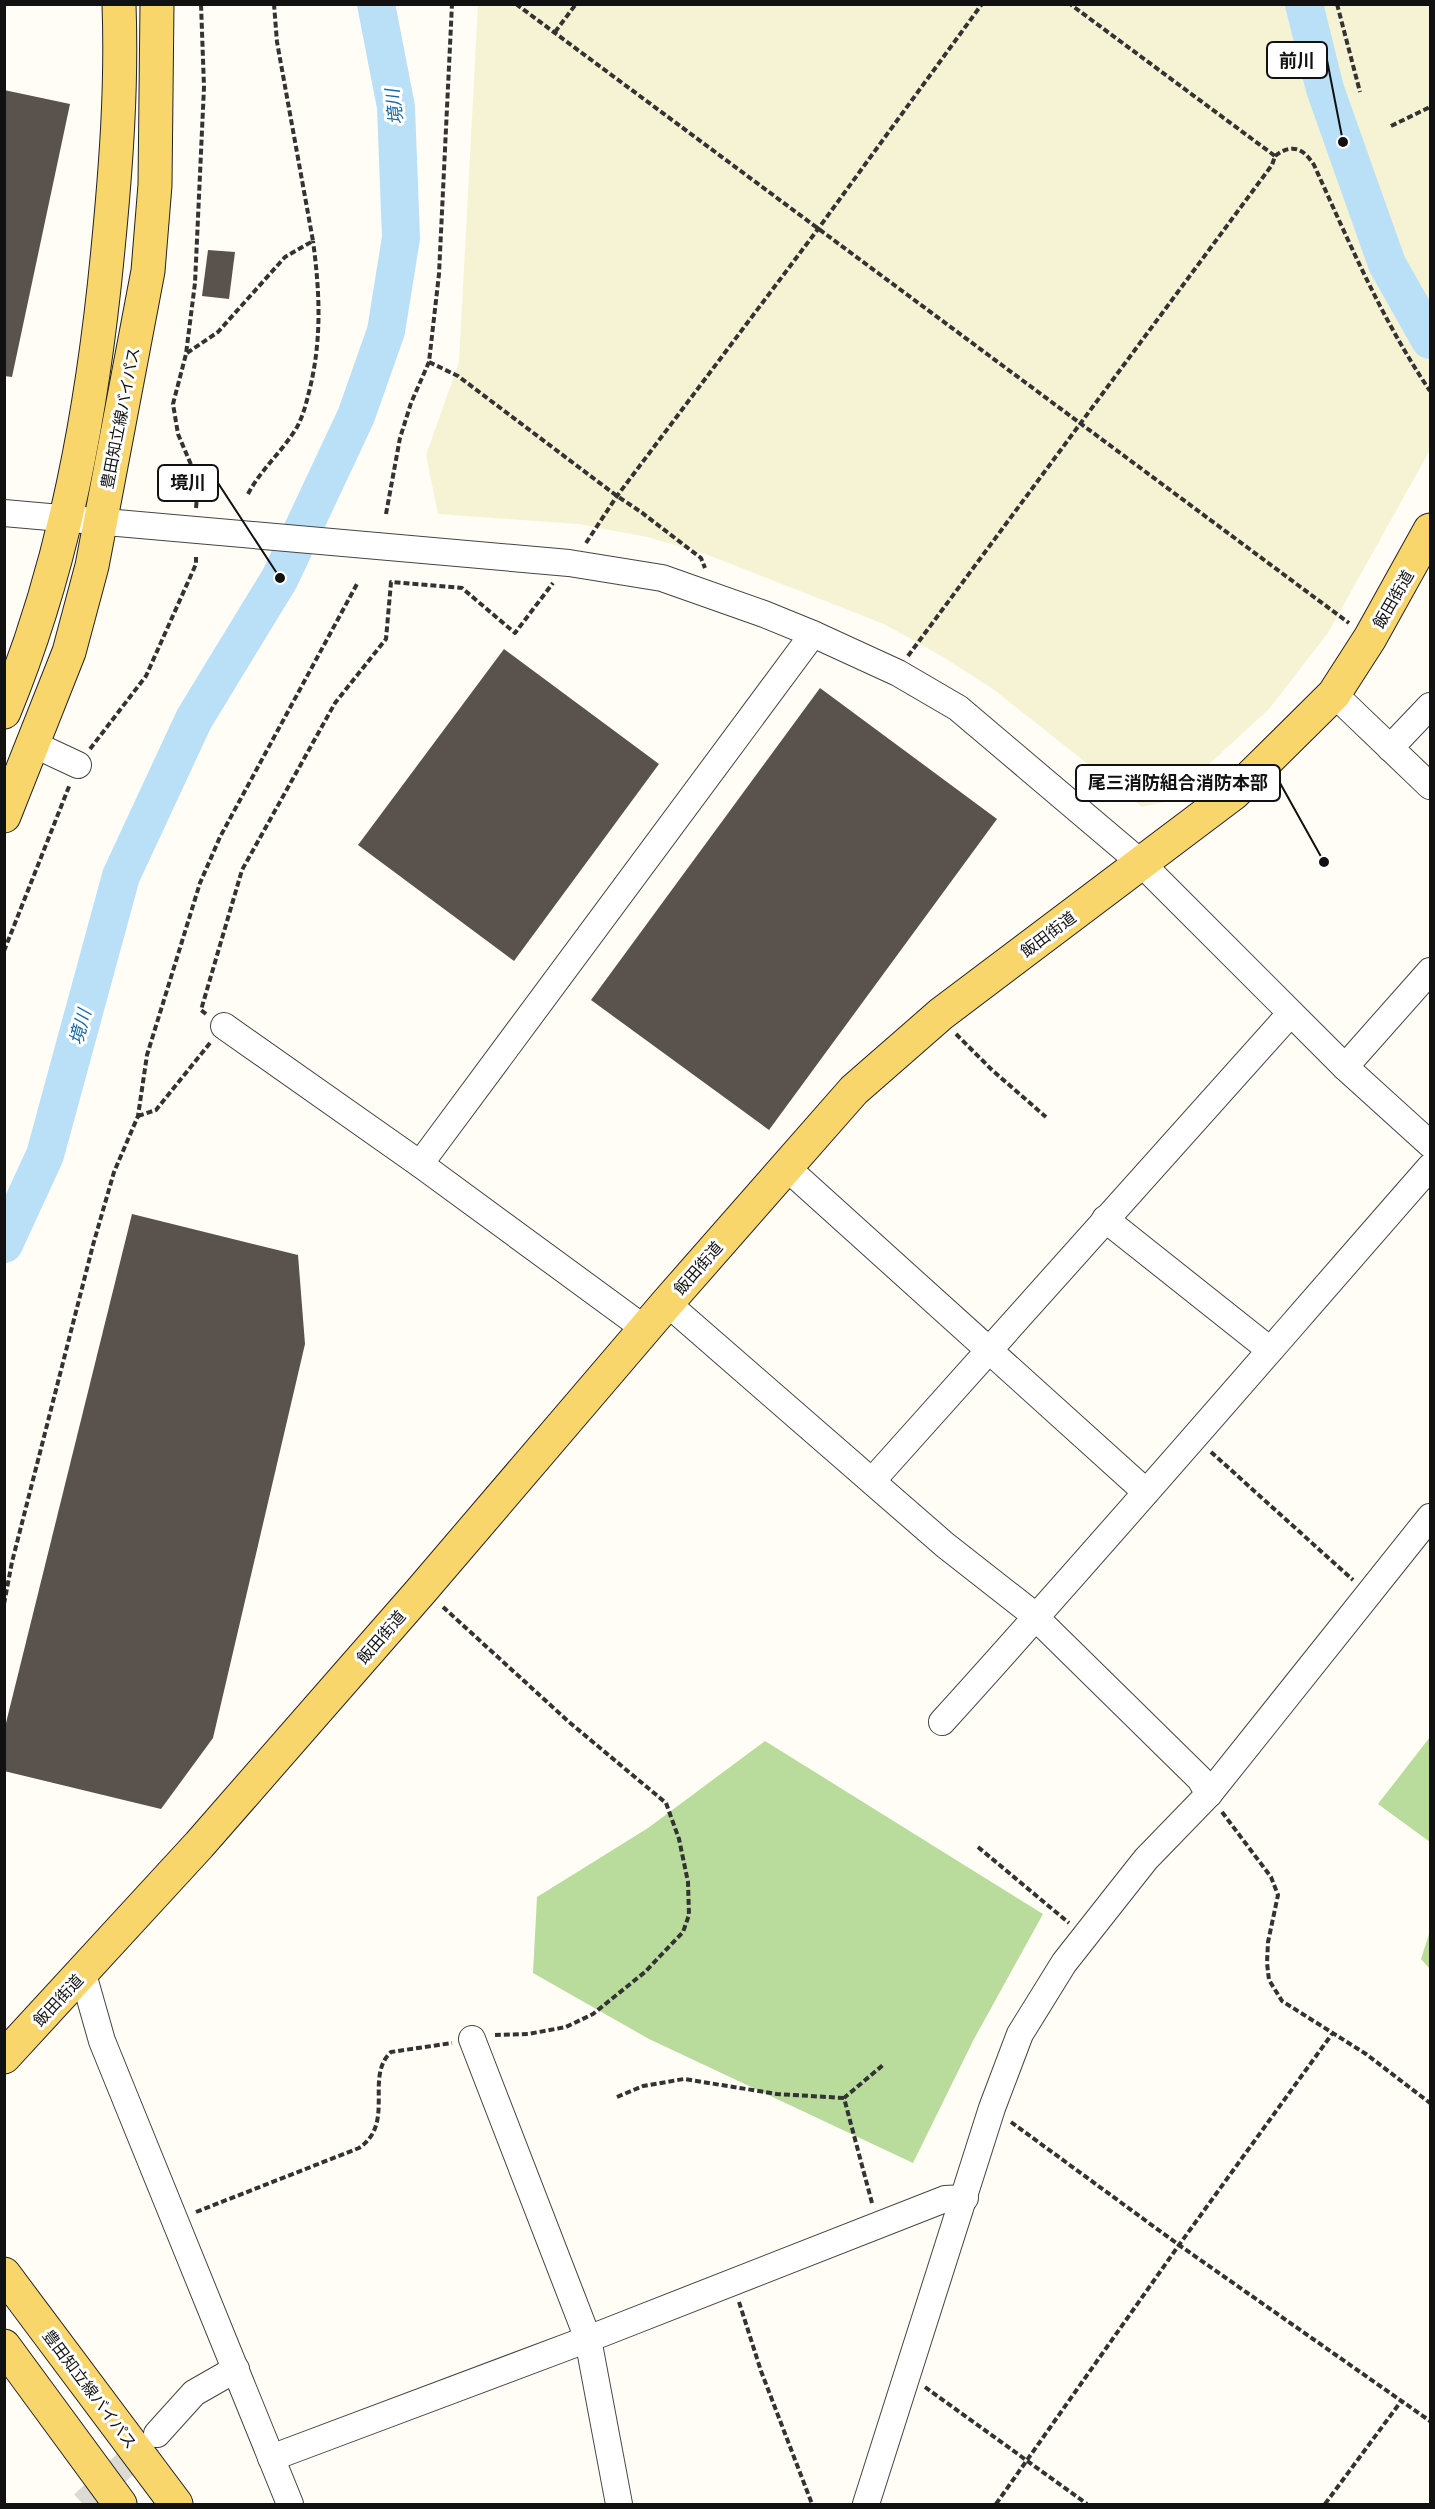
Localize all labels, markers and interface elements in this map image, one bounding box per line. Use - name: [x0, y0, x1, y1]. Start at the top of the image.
- callout: 前川: [1267, 42, 1327, 78]
- text: 前川: [1279, 49, 1315, 72]
- water label: 境川: [380, 86, 408, 126]
- street label: 豊田知立線バイパス: [96, 346, 144, 490]
- callout: 境川: [158, 465, 218, 501]
- text: 境川: [170, 471, 206, 494]
- street label: 飯田街道: [1368, 566, 1418, 632]
- callout: 尾三消防組合消防本部: [1076, 765, 1280, 801]
- text: 尾三消防組合消防本部: [1088, 771, 1268, 794]
- street label: 飯田街道: [1016, 907, 1080, 961]
- water label: 境川: [64, 1005, 96, 1047]
- street label: 飯田街道: [669, 1237, 727, 1299]
- street label: 飯田街道: [352, 1606, 410, 1668]
- street label: 飯田街道: [29, 1970, 87, 2030]
- street label: 豊田知立線バイパス: [39, 2326, 141, 2452]

